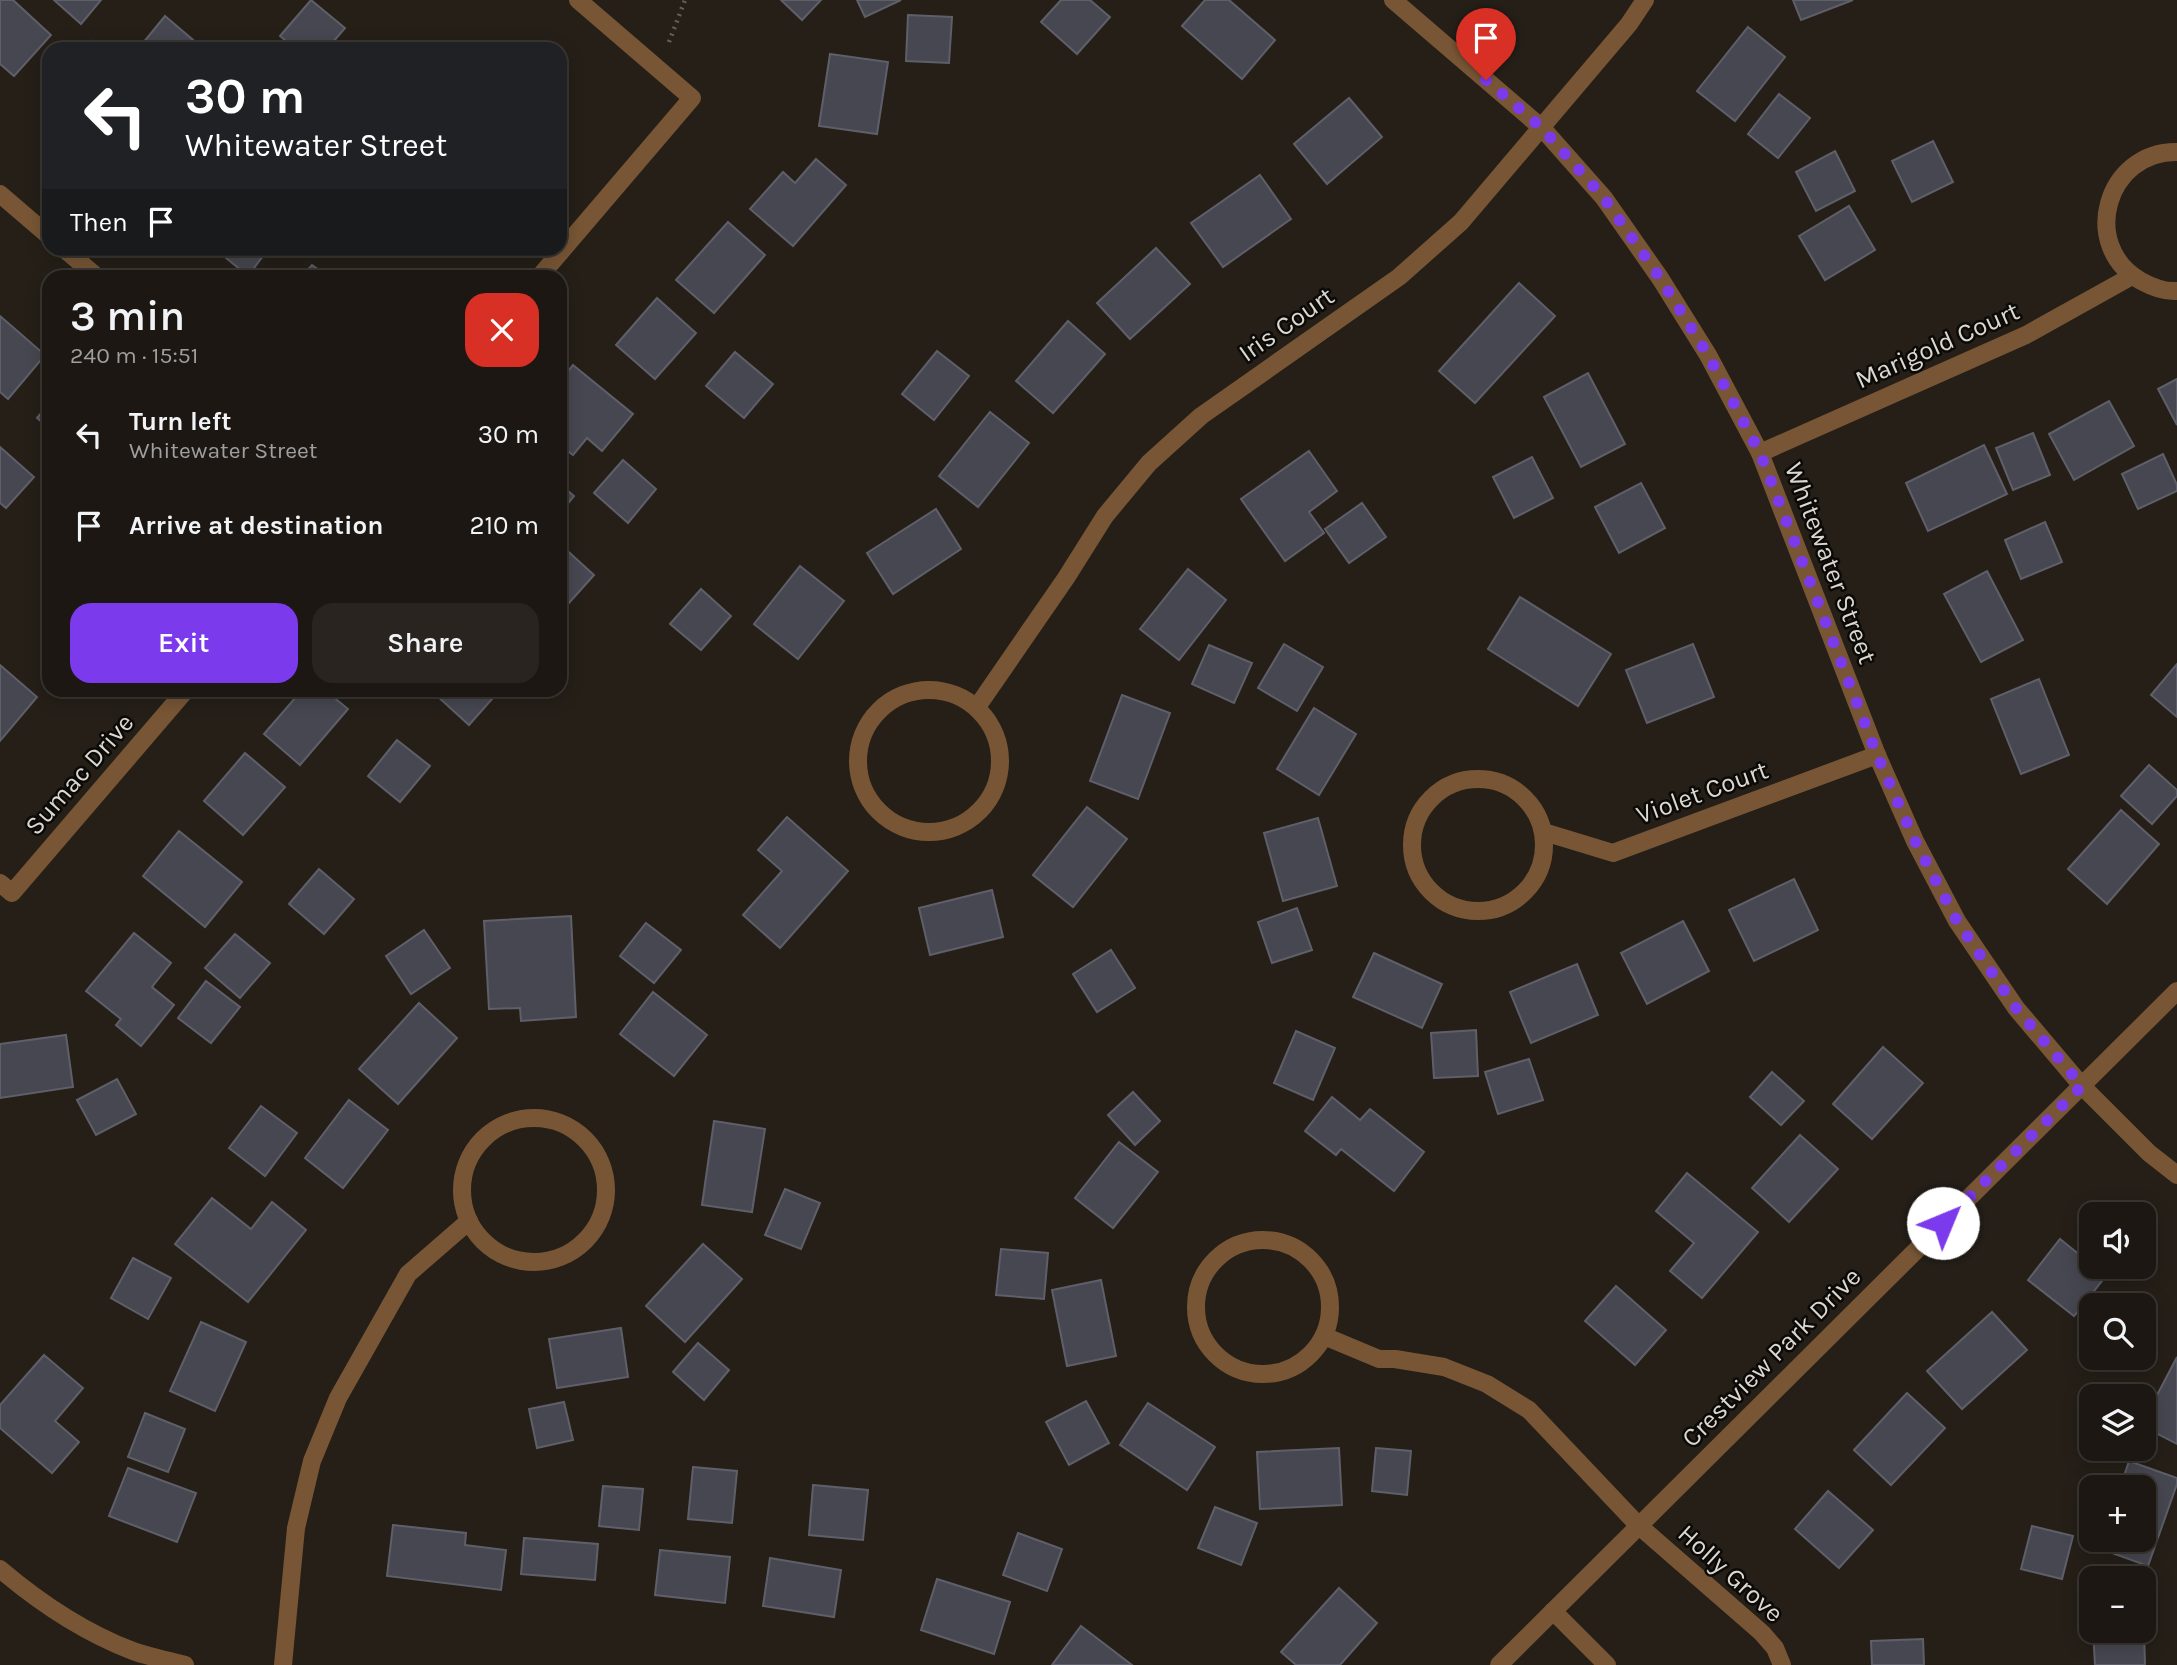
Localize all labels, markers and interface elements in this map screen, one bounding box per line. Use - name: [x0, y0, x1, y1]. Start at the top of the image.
- pin: [1456, 8, 1516, 80]
- icon: arrive: [1467, 19, 1505, 57]
- text: 30 m: [185, 68, 305, 125]
- icon: left: [70, 70, 161, 161]
- text: Whitewater Street: [185, 127, 447, 164]
- icon: arrive: [142, 203, 180, 241]
- text: Then: [70, 207, 128, 238]
- street label: Iris Court: [1233, 280, 1340, 368]
- text: 3 min: [70, 291, 185, 341]
- button: close: [465, 293, 539, 367]
- street label: Marigold Court: [1850, 295, 2024, 395]
- text: 240 m · 15:51: [70, 342, 198, 369]
- text: Turn left: [129, 406, 231, 437]
- icon: left: [70, 416, 108, 454]
- text: 30 m: [478, 419, 539, 450]
- text: Whitewater Street: [129, 437, 317, 464]
- street label: Whitewater Street: [1778, 458, 1883, 668]
- icon: arrive: [70, 507, 108, 545]
- text: Arrive at destination: [129, 510, 383, 541]
- text: 210 m: [469, 510, 539, 541]
- button: Exit: [70, 603, 298, 683]
- button: Share: [312, 603, 539, 683]
- street label: Sumac Drive: [18, 707, 140, 841]
- street label: Violet Court: [1632, 754, 1773, 831]
- position arrow: [1906, 1186, 1980, 1260]
- map controls: [2079, 1202, 2156, 1643]
- button: sound: [2079, 1202, 2156, 1279]
- street label: Crestview Park Drive: [1675, 1261, 1868, 1454]
- button: search: [2079, 1293, 2156, 1370]
- button: layers: [2079, 1384, 2156, 1461]
- button: +: [2079, 1475, 2156, 1552]
- street label: Holly Grove: [1672, 1518, 1790, 1629]
- button: −: [2079, 1566, 2156, 1643]

